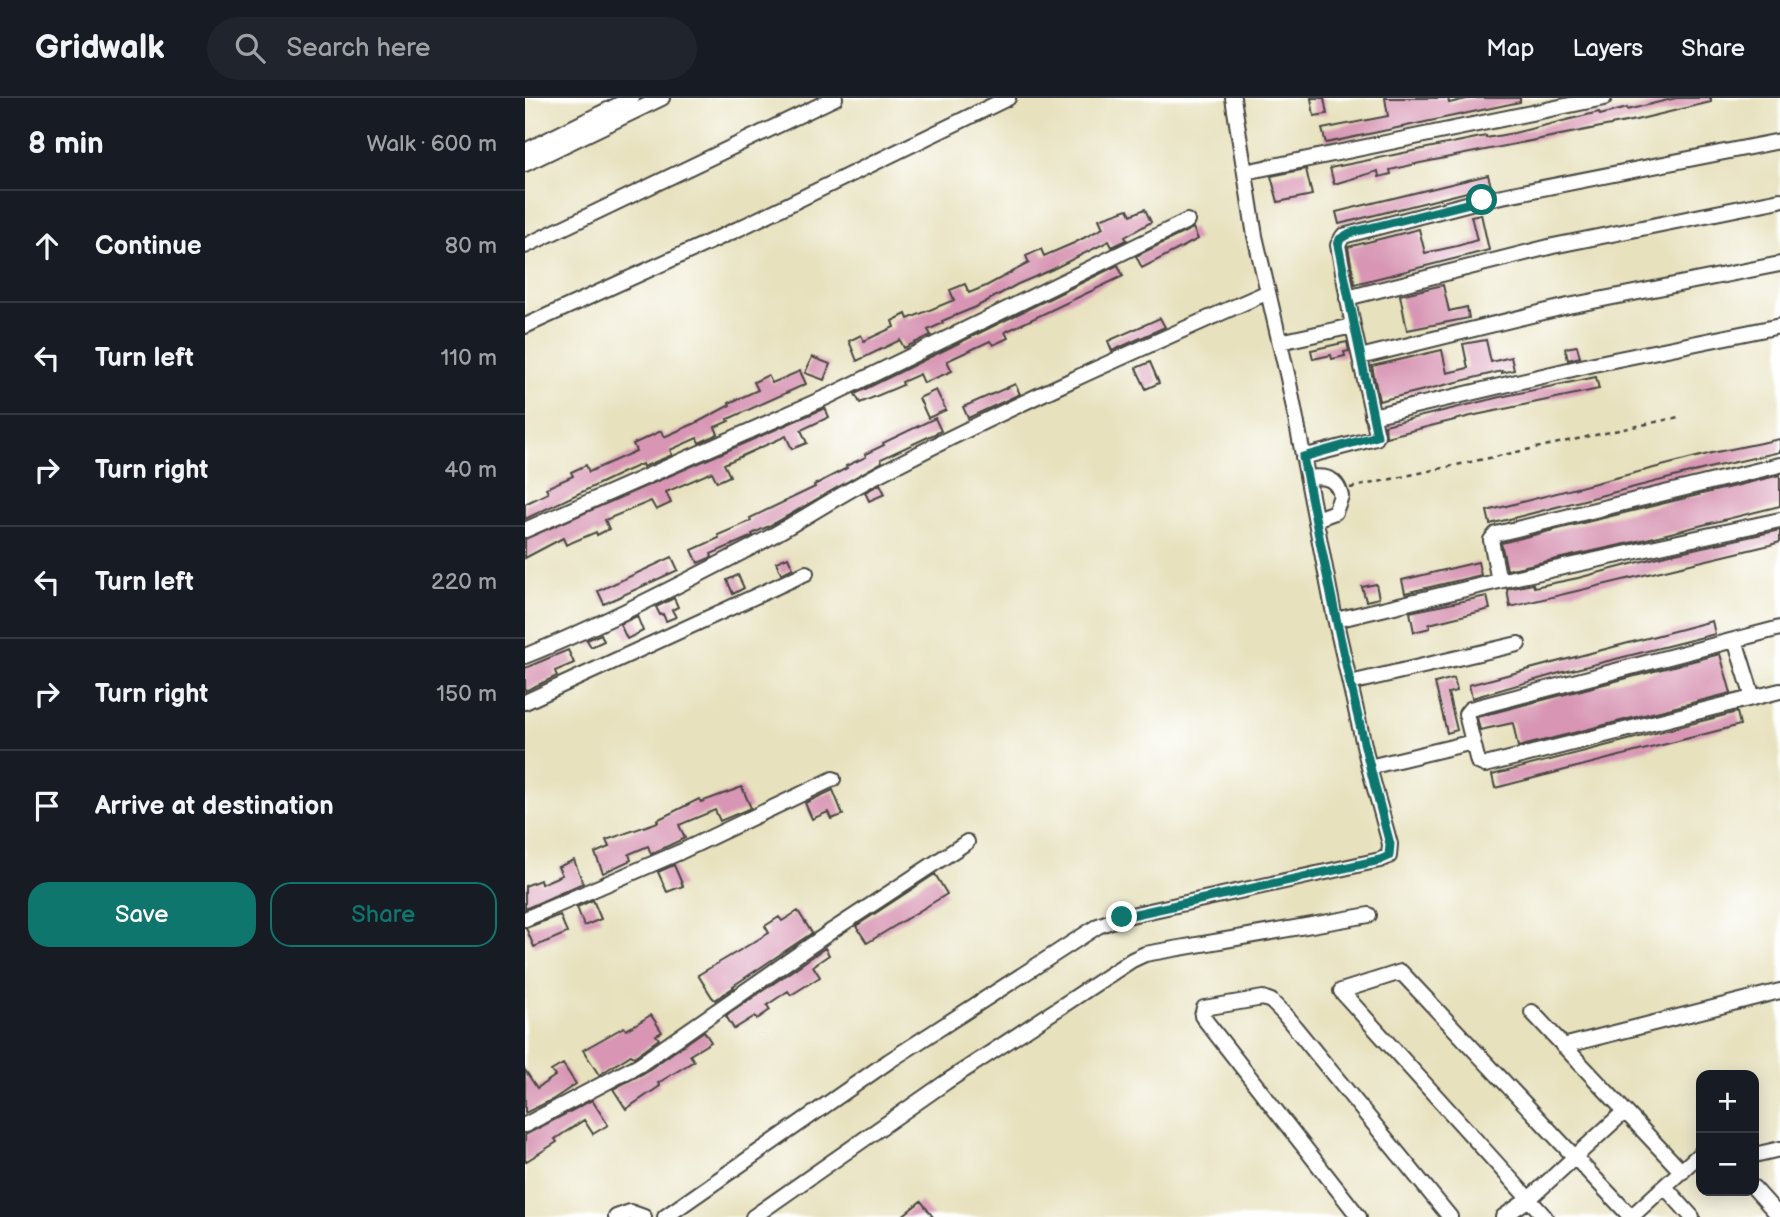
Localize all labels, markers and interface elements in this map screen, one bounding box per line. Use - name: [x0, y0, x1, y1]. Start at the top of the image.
- search box: [207, 17, 697, 80]
- text: Gridwalk: [35, 28, 165, 68]
- icon: search: [231, 29, 269, 67]
- text: Search here: [287, 33, 431, 64]
- text: Map: [1486, 34, 1534, 63]
- text: Layers: [1572, 34, 1643, 63]
- text: Share: [1681, 34, 1745, 63]
- text: 8 min: [28, 126, 104, 162]
- text: Walk · 600 m: [367, 130, 497, 158]
- route start: [1466, 184, 1497, 215]
- icon: ahead: [28, 227, 66, 265]
- text: Continue: [95, 231, 202, 262]
- text: 80 m: [445, 232, 497, 260]
- icon: left: [28, 339, 66, 377]
- text: Turn left: [95, 343, 194, 374]
- text: 110 m: [440, 344, 497, 372]
- icon: right: [28, 451, 66, 489]
- text: Turn right: [95, 455, 208, 486]
- text: 40 m: [444, 456, 497, 484]
- icon: left: [28, 563, 66, 601]
- text: Turn left: [95, 567, 194, 598]
- text: 220 m: [431, 568, 497, 596]
- icon: right: [28, 675, 66, 713]
- text: Turn right: [95, 679, 208, 710]
- text: 150 m: [436, 680, 497, 708]
- icon: arrive: [28, 787, 66, 825]
- text: Arrive at destination: [95, 791, 334, 822]
- button: Save: [28, 882, 256, 947]
- button: Share: [270, 882, 497, 947]
- route end: [1106, 901, 1137, 932]
- map controls: [1696, 1070, 1759, 1196]
- button: +: [1696, 1070, 1759, 1133]
- button: −: [1696, 1133, 1759, 1196]

